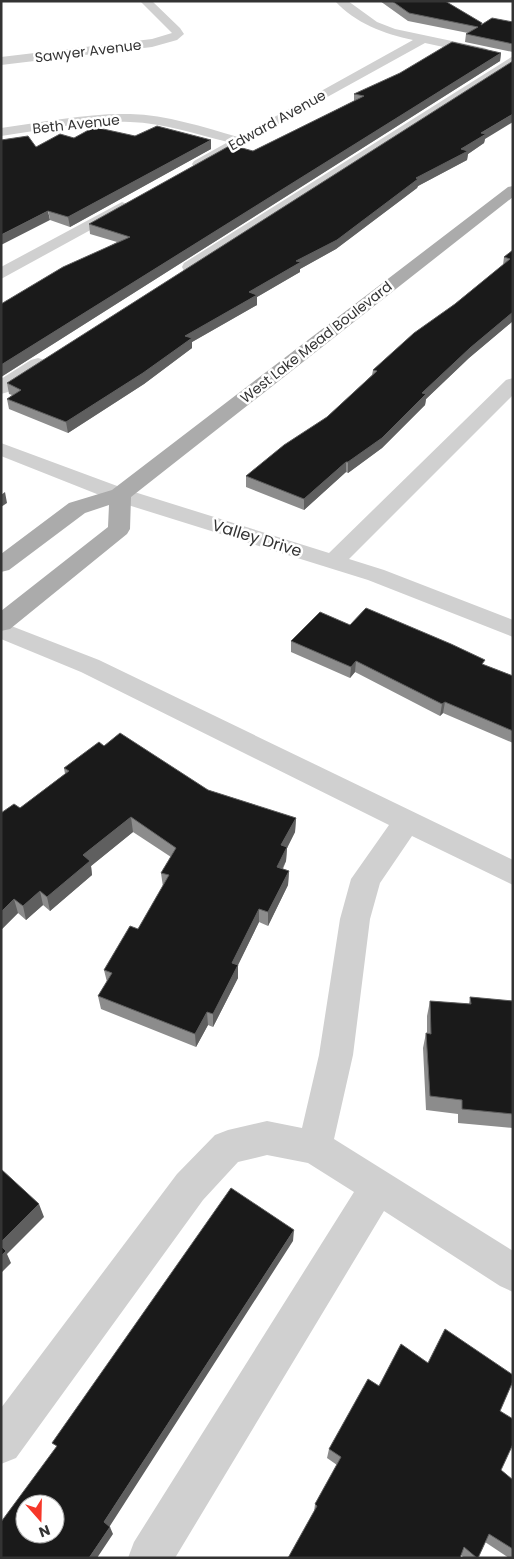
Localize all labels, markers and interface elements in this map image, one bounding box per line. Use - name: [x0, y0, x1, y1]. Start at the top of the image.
- street label: Sawyer Avenue: [34, 35, 143, 67]
- street label: Edward Avenue: [225, 85, 330, 155]
- street label: Beth Avenue: [31, 109, 121, 139]
- street label: West Lake Mead Boulevard: [236, 276, 396, 408]
- street label: Valley Drive: [209, 513, 305, 563]
- north arrow: [15, 1494, 65, 1544]
- text: N: [36, 1520, 53, 1542]

